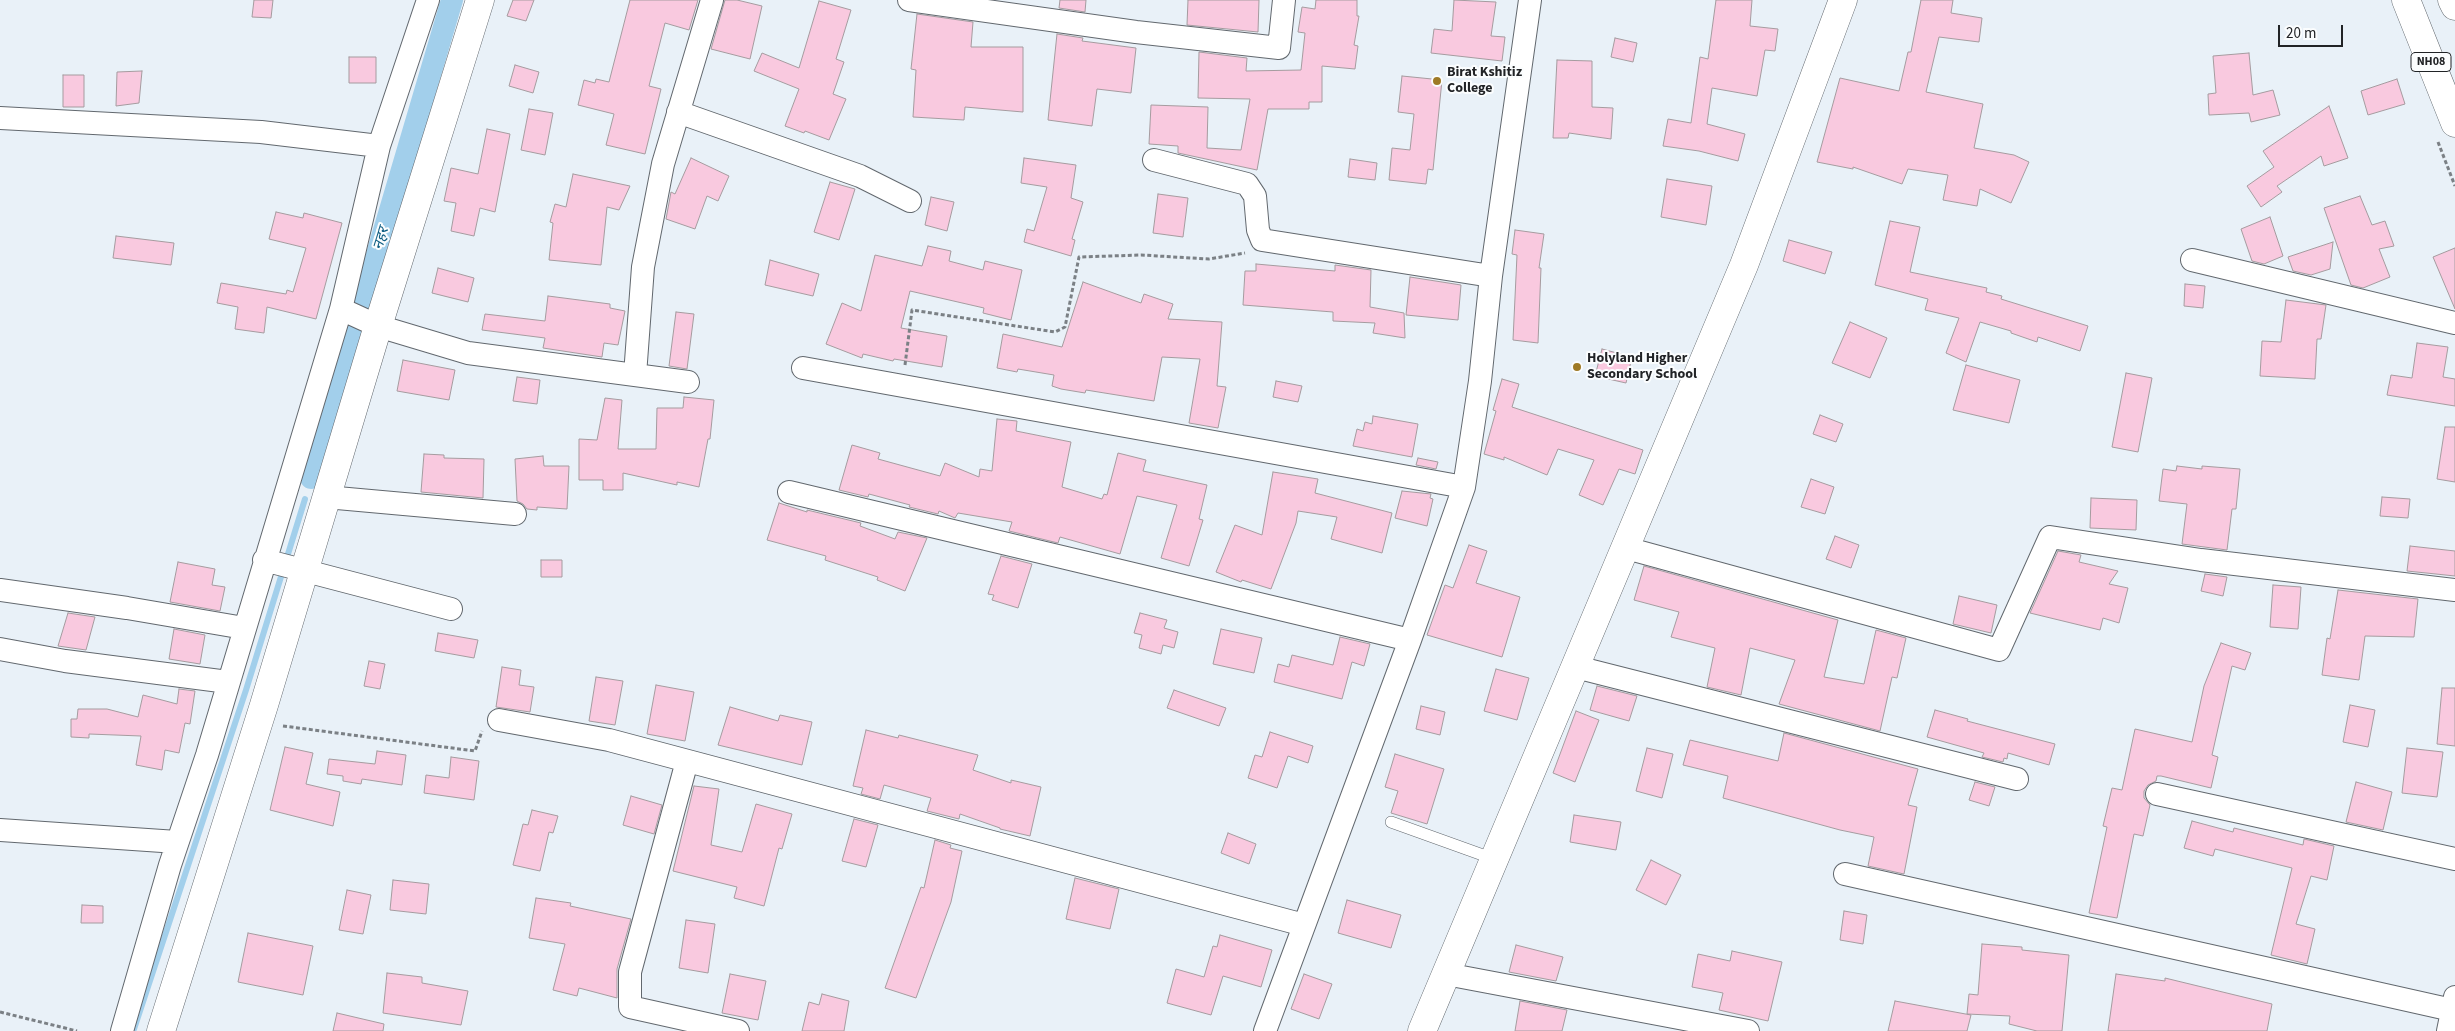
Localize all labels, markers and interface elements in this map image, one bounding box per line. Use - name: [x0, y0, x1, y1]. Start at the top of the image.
- scale bar: [2280, 15, 2345, 47]
- text: 20 m: [2286, 23, 2316, 44]
- road number: NH08: [2411, 52, 2451, 72]
- place label: Birat Kshitiz College: [1447, 65, 1522, 98]
- marker: Birat Kshitiz College: [1431, 75, 1443, 87]
- water label: नहर: [370, 226, 394, 252]
- place label: Holyland Higher Secondary School: [1587, 351, 1697, 384]
- marker: Holyland Higher Secondary School: [1571, 361, 1583, 373]

